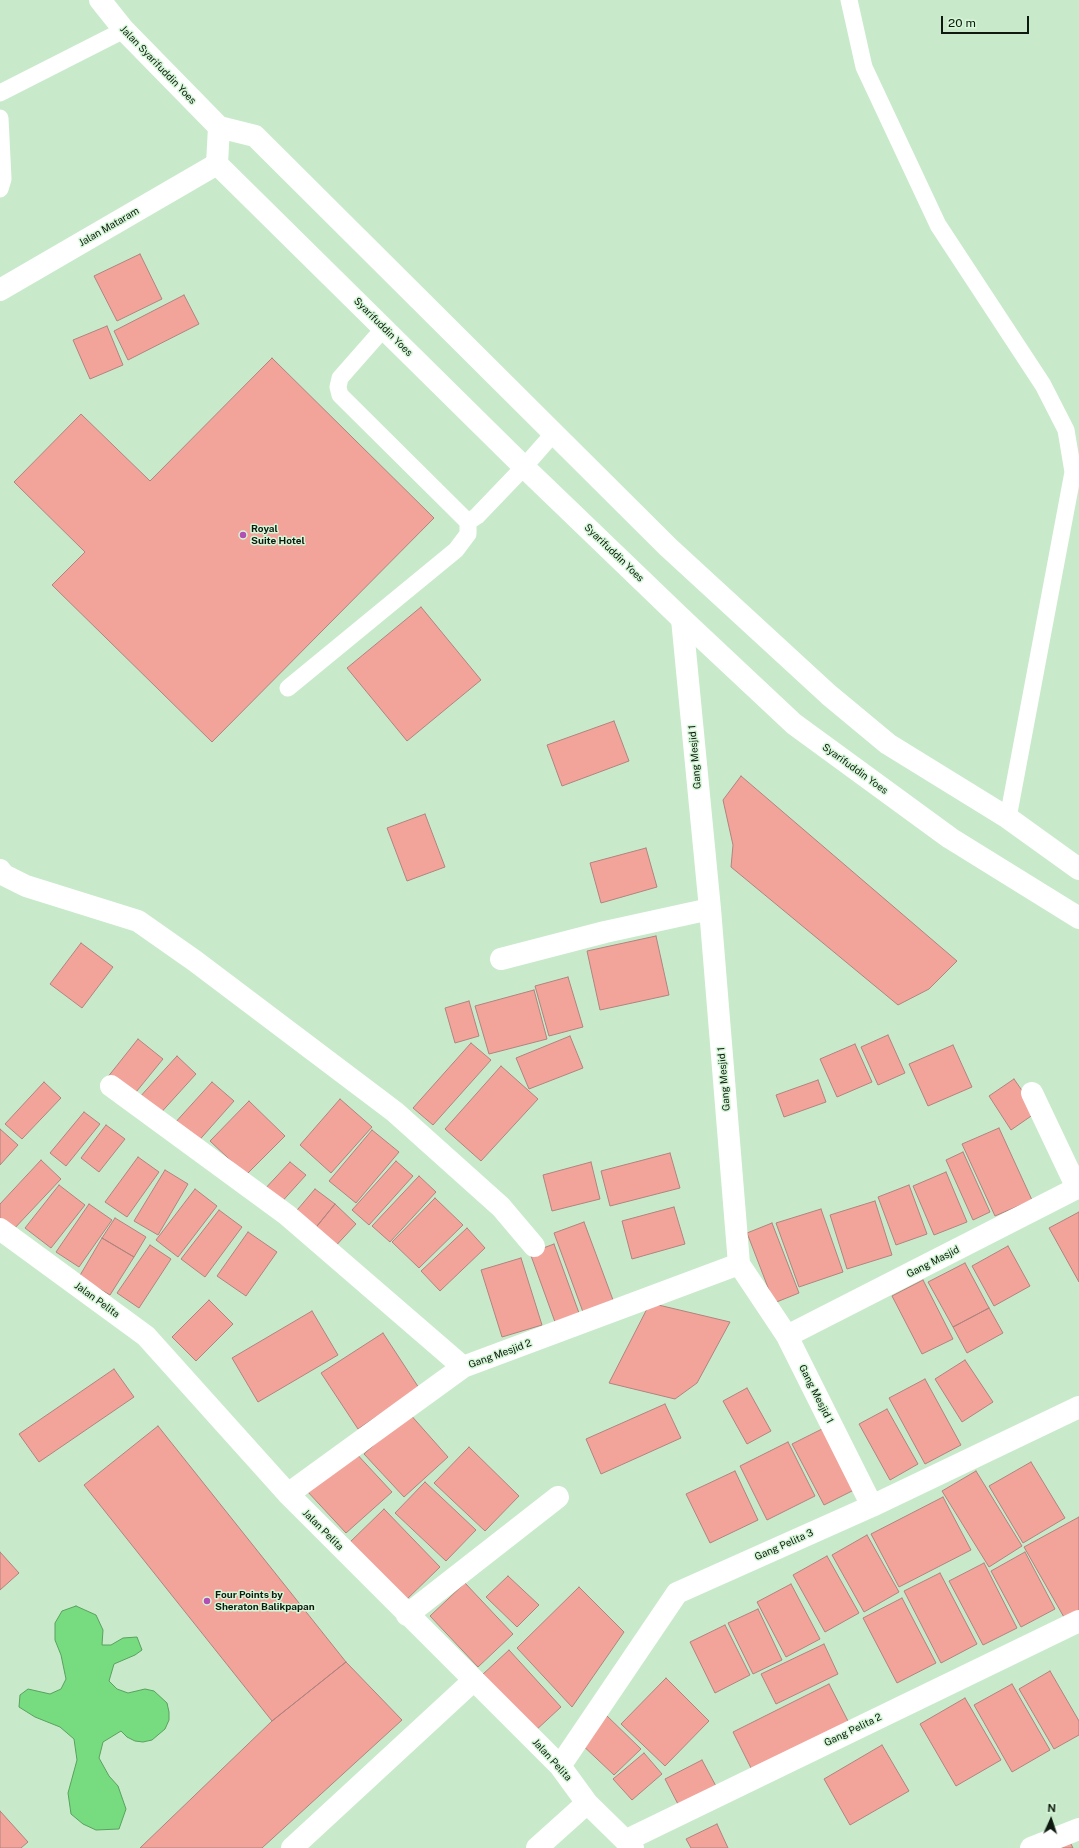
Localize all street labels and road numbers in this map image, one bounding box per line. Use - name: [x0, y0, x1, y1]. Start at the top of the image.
- street label: Jalan Syarifuddin Yoes: [117, 23, 199, 107]
- street label: Jalan Mataram: [77, 205, 141, 249]
- street label: Syarifuddin Yoes: [351, 295, 415, 359]
- street label: Syarifuddin Yoes: [582, 522, 646, 584]
- street label: Gang Mesjid 1: [686, 724, 704, 790]
- street label: Syarifuddin Yoes: [820, 741, 890, 797]
- street label: Gang Mesjid 1: [715, 1046, 733, 1112]
- street label: Gang Masjid: [905, 1244, 961, 1280]
- street label: Jalan Pelita: [72, 1280, 122, 1320]
- street label: Gang Mesjid 2: [467, 1337, 533, 1371]
- street label: Gang Mesjid 1: [796, 1363, 836, 1425]
- street label: Jalan Pelita: [300, 1507, 346, 1553]
- street label: Gang Pelita 3: [753, 1527, 815, 1563]
- street label: Gang Pelita 2: [822, 1711, 884, 1749]
- street label: Jalan Pelita: [530, 1736, 574, 1784]

